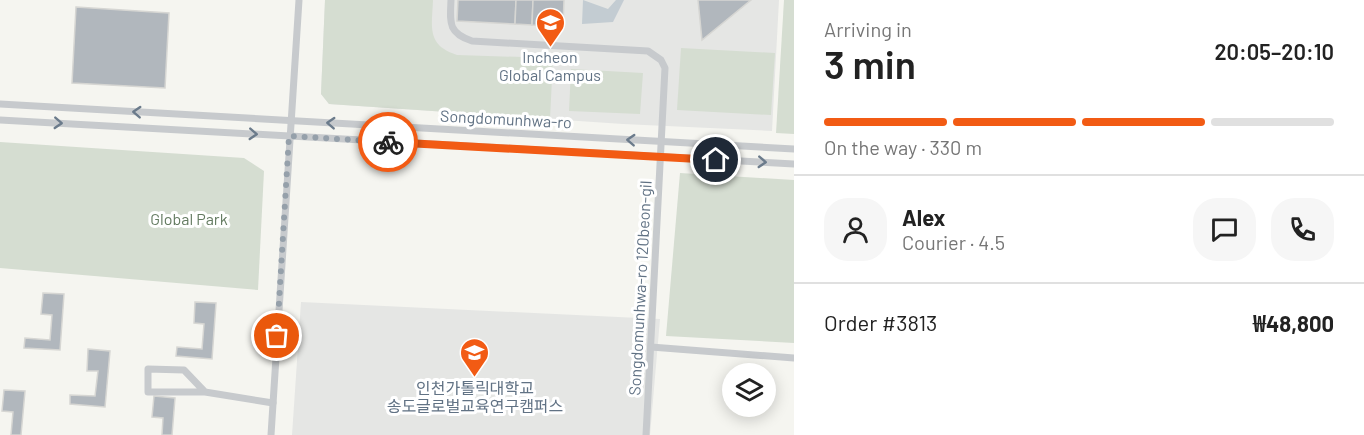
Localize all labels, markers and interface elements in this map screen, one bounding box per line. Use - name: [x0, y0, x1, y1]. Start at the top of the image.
- school or university icon: Incheon Global Campus: [534, 6, 566, 48]
- text: Arriving in: [824, 17, 912, 41]
- text: 20:05–20:10: [1214, 38, 1334, 64]
- text: 3 min: [824, 40, 916, 87]
- place label: Incheon Global Campus: [499, 47, 601, 84]
- one-way arrow: [132, 105, 141, 118]
- street label: Songdomunhwa-ro: [440, 106, 572, 131]
- courier: [358, 112, 418, 172]
- one-way arrow: [54, 116, 63, 129]
- one-way arrow: [327, 117, 336, 130]
- icon: bike: [372, 126, 405, 159]
- one-way arrow: [249, 127, 258, 140]
- one-way arrow: [626, 133, 635, 146]
- pin: [690, 134, 741, 185]
- text: On the way · 330 m: [824, 135, 982, 159]
- icon: home: [699, 143, 732, 176]
- one-way arrow: [758, 156, 767, 169]
- street label: Songdomunhwa-ro 120beon-gil: [624, 180, 655, 396]
- button: person: [824, 198, 887, 261]
- button: chat: [1193, 198, 1256, 261]
- button: phone: [1271, 198, 1334, 261]
- text: Alex: [902, 204, 945, 230]
- park label: Global Park: [150, 209, 228, 228]
- text: Courier · 4.5: [902, 230, 1005, 254]
- text: Order #3813: [824, 309, 937, 335]
- pin: [251, 310, 302, 361]
- text: ₩48,800: [1253, 310, 1334, 336]
- icon: bag: [260, 319, 293, 352]
- school or university icon: 인천가톨릭대학교 송도글로벌교육연구캠퍼스: [459, 336, 491, 378]
- map controls: [722, 363, 776, 417]
- button: layers: [722, 363, 776, 417]
- place label: 인천가톨릭대학교 송도글로벌교육연구캠퍼스: [387, 378, 563, 415]

